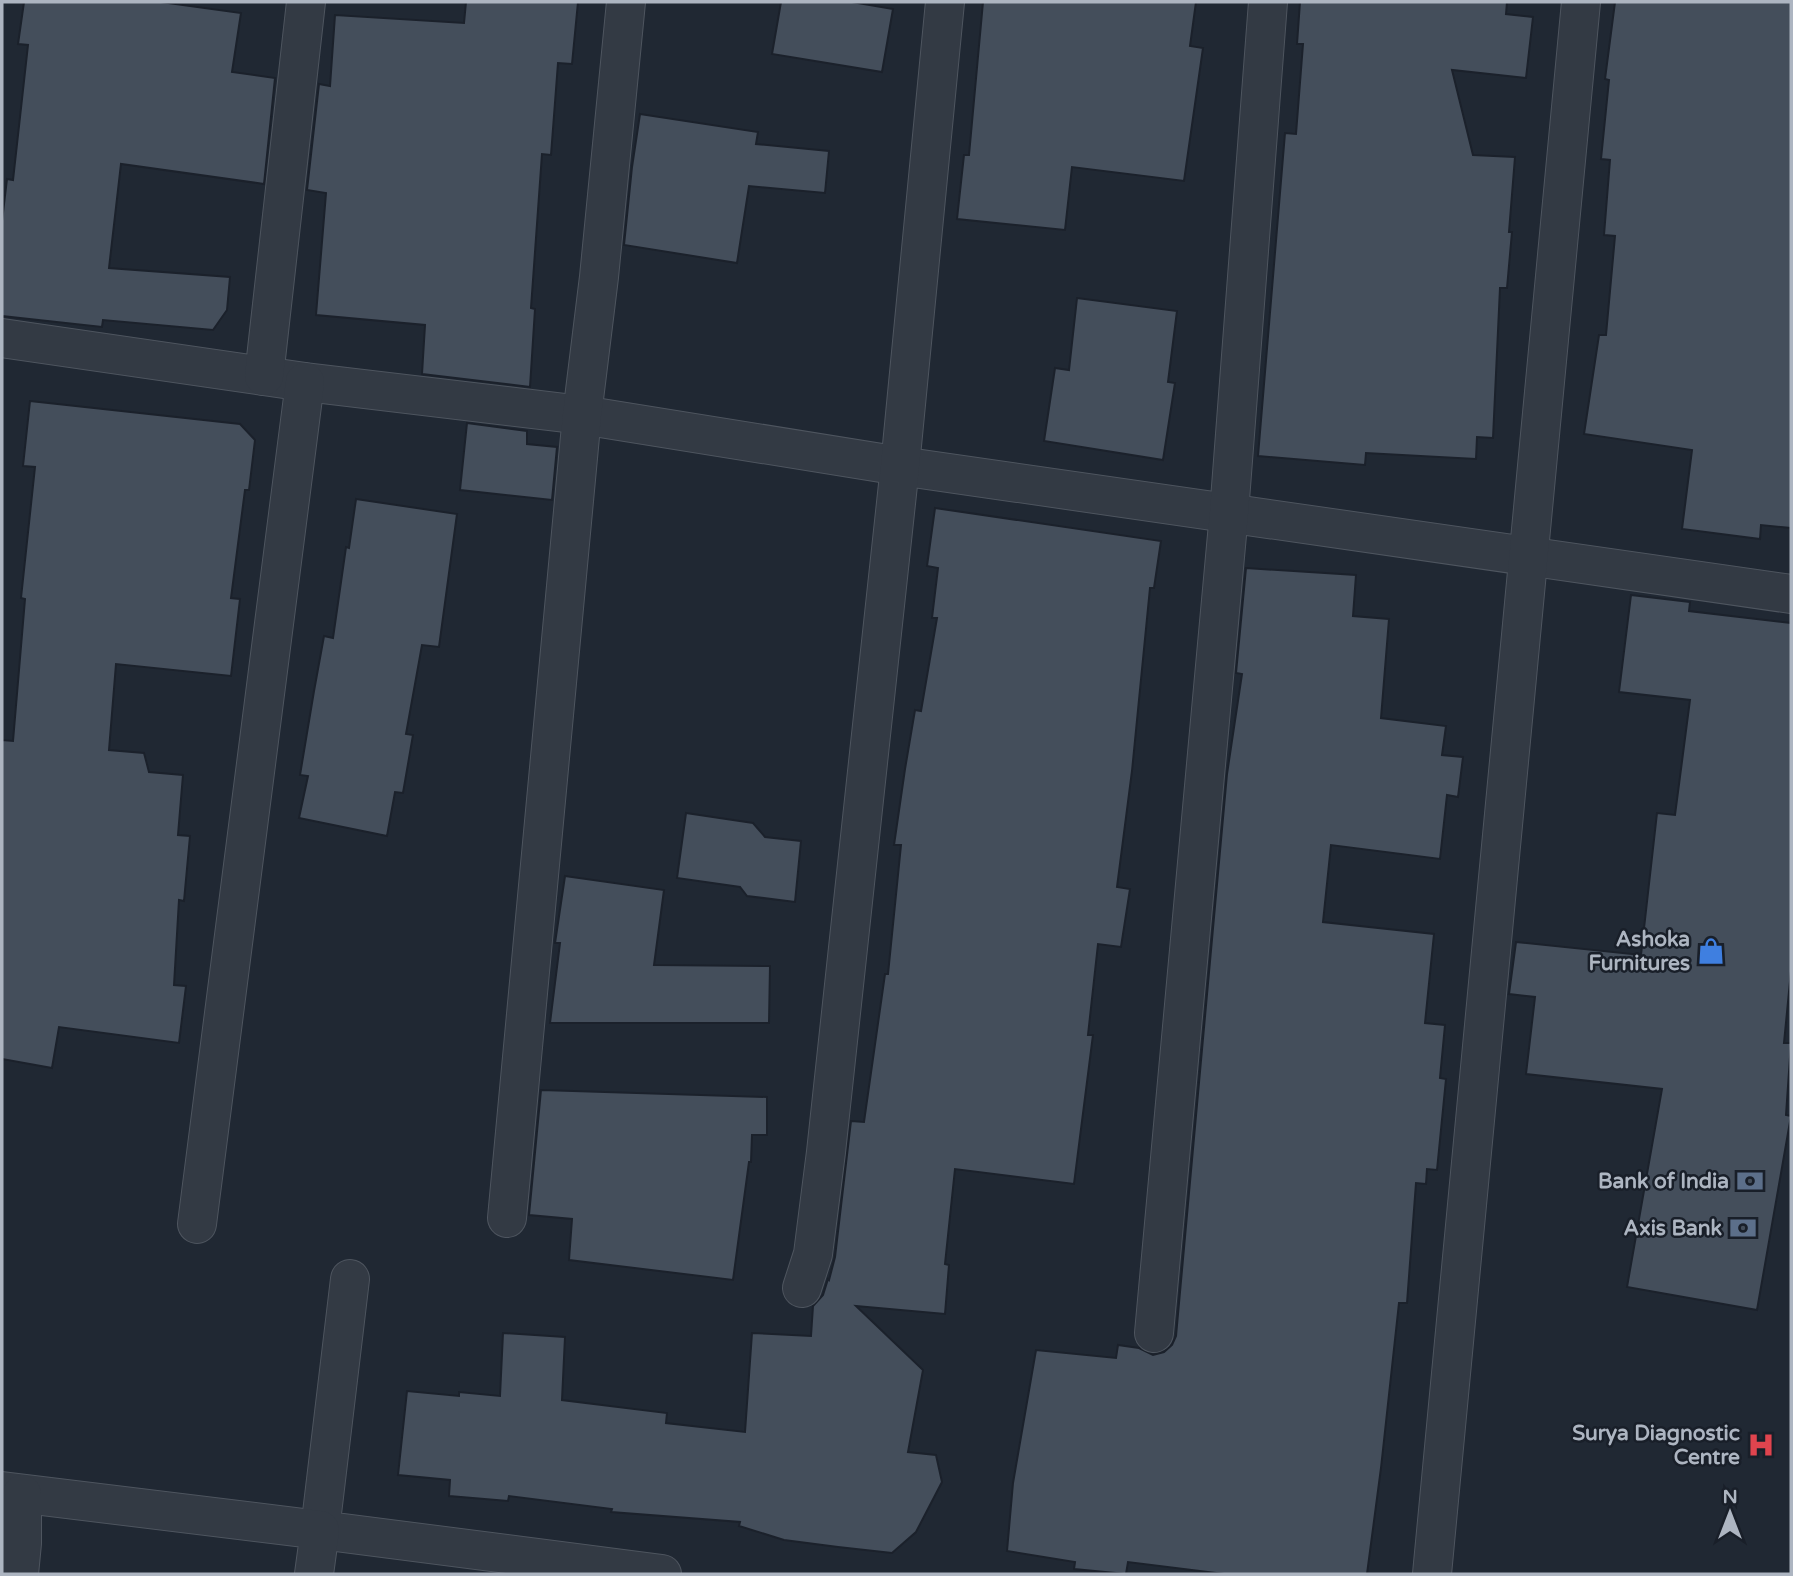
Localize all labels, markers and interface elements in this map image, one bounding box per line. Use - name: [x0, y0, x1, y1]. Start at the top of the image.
- place label: Ashoka Furnitures: [1589, 927, 1690, 976]
- shop icon: Ashoka Furnitures: [1696, 936, 1726, 966]
- bank icon: Bank of India: [1735, 1166, 1765, 1196]
- place label: Bank of India: [1598, 1169, 1729, 1194]
- bank icon: Axis Bank: [1728, 1213, 1758, 1243]
- place label: Axis Bank: [1624, 1216, 1723, 1241]
- place label: Surya Diagnostic Centre: [1572, 1421, 1740, 1470]
- hospital icon: Surya Diagnostic Centre: [1746, 1430, 1776, 1460]
- north arrow: [1695, 1478, 1765, 1548]
- text: N: [1722, 1486, 1738, 1508]

